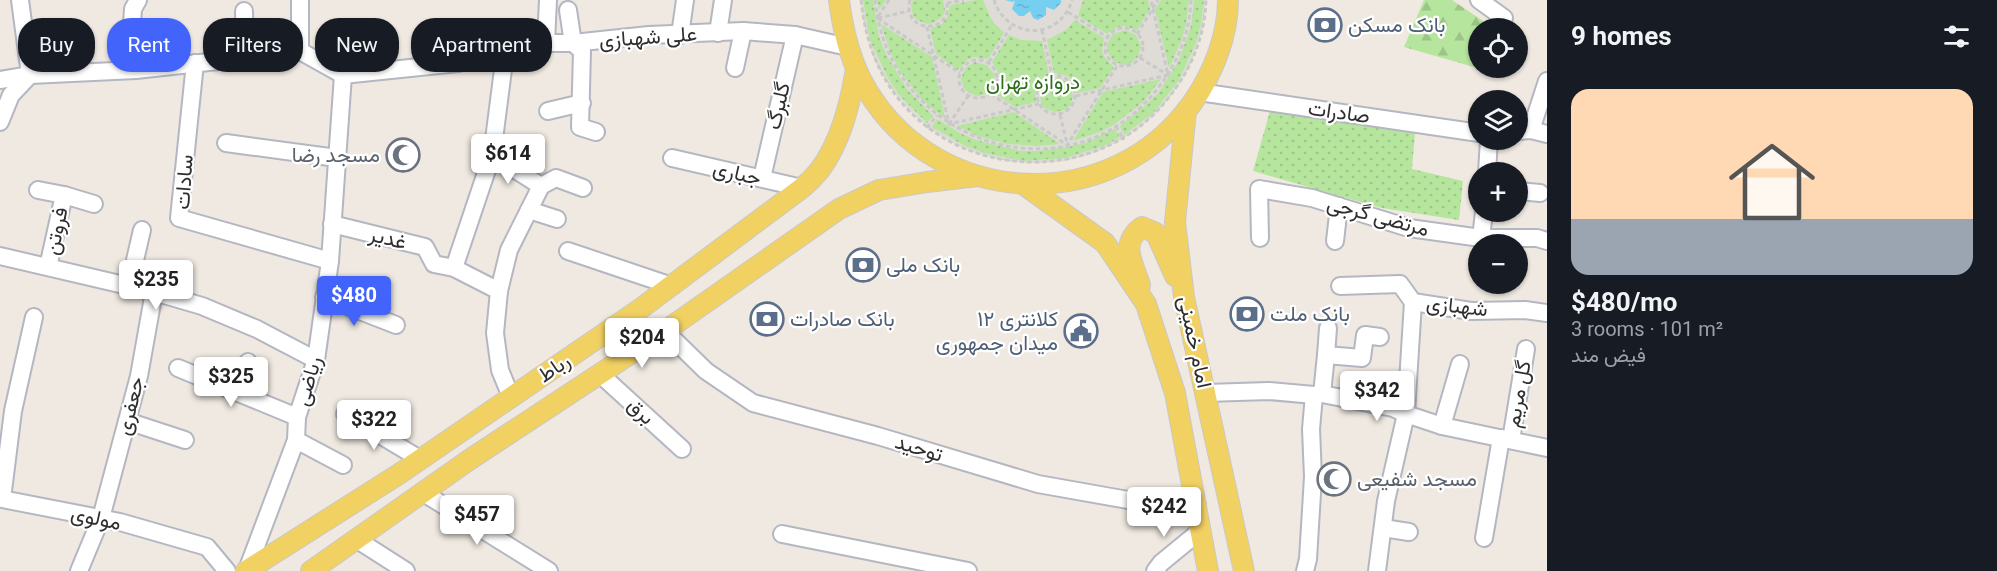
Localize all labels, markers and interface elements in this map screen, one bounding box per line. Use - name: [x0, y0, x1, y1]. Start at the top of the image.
- bank icon: بانک مسکن: [1307, 7, 1343, 43]
- place label: بانک مسکن: [1348, 13, 1445, 37]
- chip: Buy: [18, 18, 95, 72]
- chip: Rent: [107, 18, 191, 72]
- chip: Filters: [203, 18, 303, 72]
- chip: New: [315, 18, 399, 72]
- chip: Apartment: [411, 18, 552, 72]
- map controls: [1468, 18, 1528, 294]
- button: locate: [1468, 18, 1528, 78]
- icon: filters: [1940, 20, 1973, 53]
- text: 9 homes: [1571, 21, 1672, 51]
- street label: علی شهبازی: [598, 22, 698, 53]
- park label: دروازه تهران: [986, 70, 1080, 95]
- street label: گلبرگ: [761, 80, 796, 132]
- button: layers: [1468, 90, 1528, 150]
- street label: صادرات: [1306, 96, 1371, 129]
- icon: home: [1718, 128, 1826, 236]
- pin: $614: [472, 134, 544, 185]
- mosque icon: مسجد رضا: [385, 137, 421, 173]
- text: $614: [485, 141, 531, 165]
- place label: مسجد رضا: [292, 143, 380, 168]
- street label: سادات: [170, 154, 198, 210]
- street label: جباری: [710, 156, 764, 191]
- button: +: [1468, 162, 1528, 222]
- street label: مرتضی گرجی: [1324, 191, 1432, 242]
- street label: فروتن: [39, 205, 74, 257]
- street label: غدیر: [366, 222, 409, 255]
- button: −: [1468, 234, 1528, 294]
- bank icon: بانک ملی: [845, 247, 881, 283]
- place label: بانک ملی: [886, 253, 960, 277]
- pin: $235: [120, 260, 192, 311]
- text: $235: [133, 267, 179, 291]
- pin: $480: [318, 276, 390, 327]
- text: $480: [331, 283, 377, 307]
- text: $480/mo: [1571, 287, 1678, 317]
- street label: شهبازی: [1425, 291, 1489, 322]
- street label: امام خمینی: [1172, 294, 1216, 391]
- bank icon: بانک ملت: [1229, 296, 1265, 332]
- bank icon: بانک صادرات: [749, 301, 785, 337]
- place label: بانک ملت: [1270, 302, 1350, 326]
- place label: بانک صادرات: [790, 307, 895, 332]
- place label: کلانتری ۱۲ میدان جمهوری: [936, 307, 1058, 356]
- public building icon: کلانتری ۱۲ میدان جمهوری: [1063, 313, 1099, 349]
- text: 3 rooms · 101 m²: [1571, 317, 1723, 341]
- pin: $204: [606, 318, 678, 369]
- text: $204: [619, 325, 665, 349]
- text: فیض مند: [1571, 343, 1646, 367]
- street label: رباط: [533, 349, 575, 388]
- street label: ریاضی: [290, 353, 327, 409]
- pin: $325: [195, 357, 267, 408]
- street label: گل مریم: [1500, 359, 1538, 430]
- text: $325: [208, 364, 254, 388]
- pin: $342: [1341, 371, 1413, 422]
- street label: جعفری: [111, 374, 150, 438]
- text: $342: [1354, 378, 1400, 402]
- street label: برق: [622, 393, 660, 430]
- pin: $322: [338, 400, 410, 451]
- text: $322: [351, 407, 397, 431]
- street label: توحید: [892, 429, 946, 468]
- mosque icon: مسجد شفیعی: [1316, 461, 1352, 497]
- place label: مسجد شفیعی: [1357, 467, 1477, 491]
- pin: $242: [1128, 487, 1200, 538]
- text: $242: [1141, 494, 1187, 518]
- pin: $457: [441, 495, 513, 546]
- street label: مولوی: [68, 501, 123, 536]
- text: $457: [454, 502, 500, 526]

